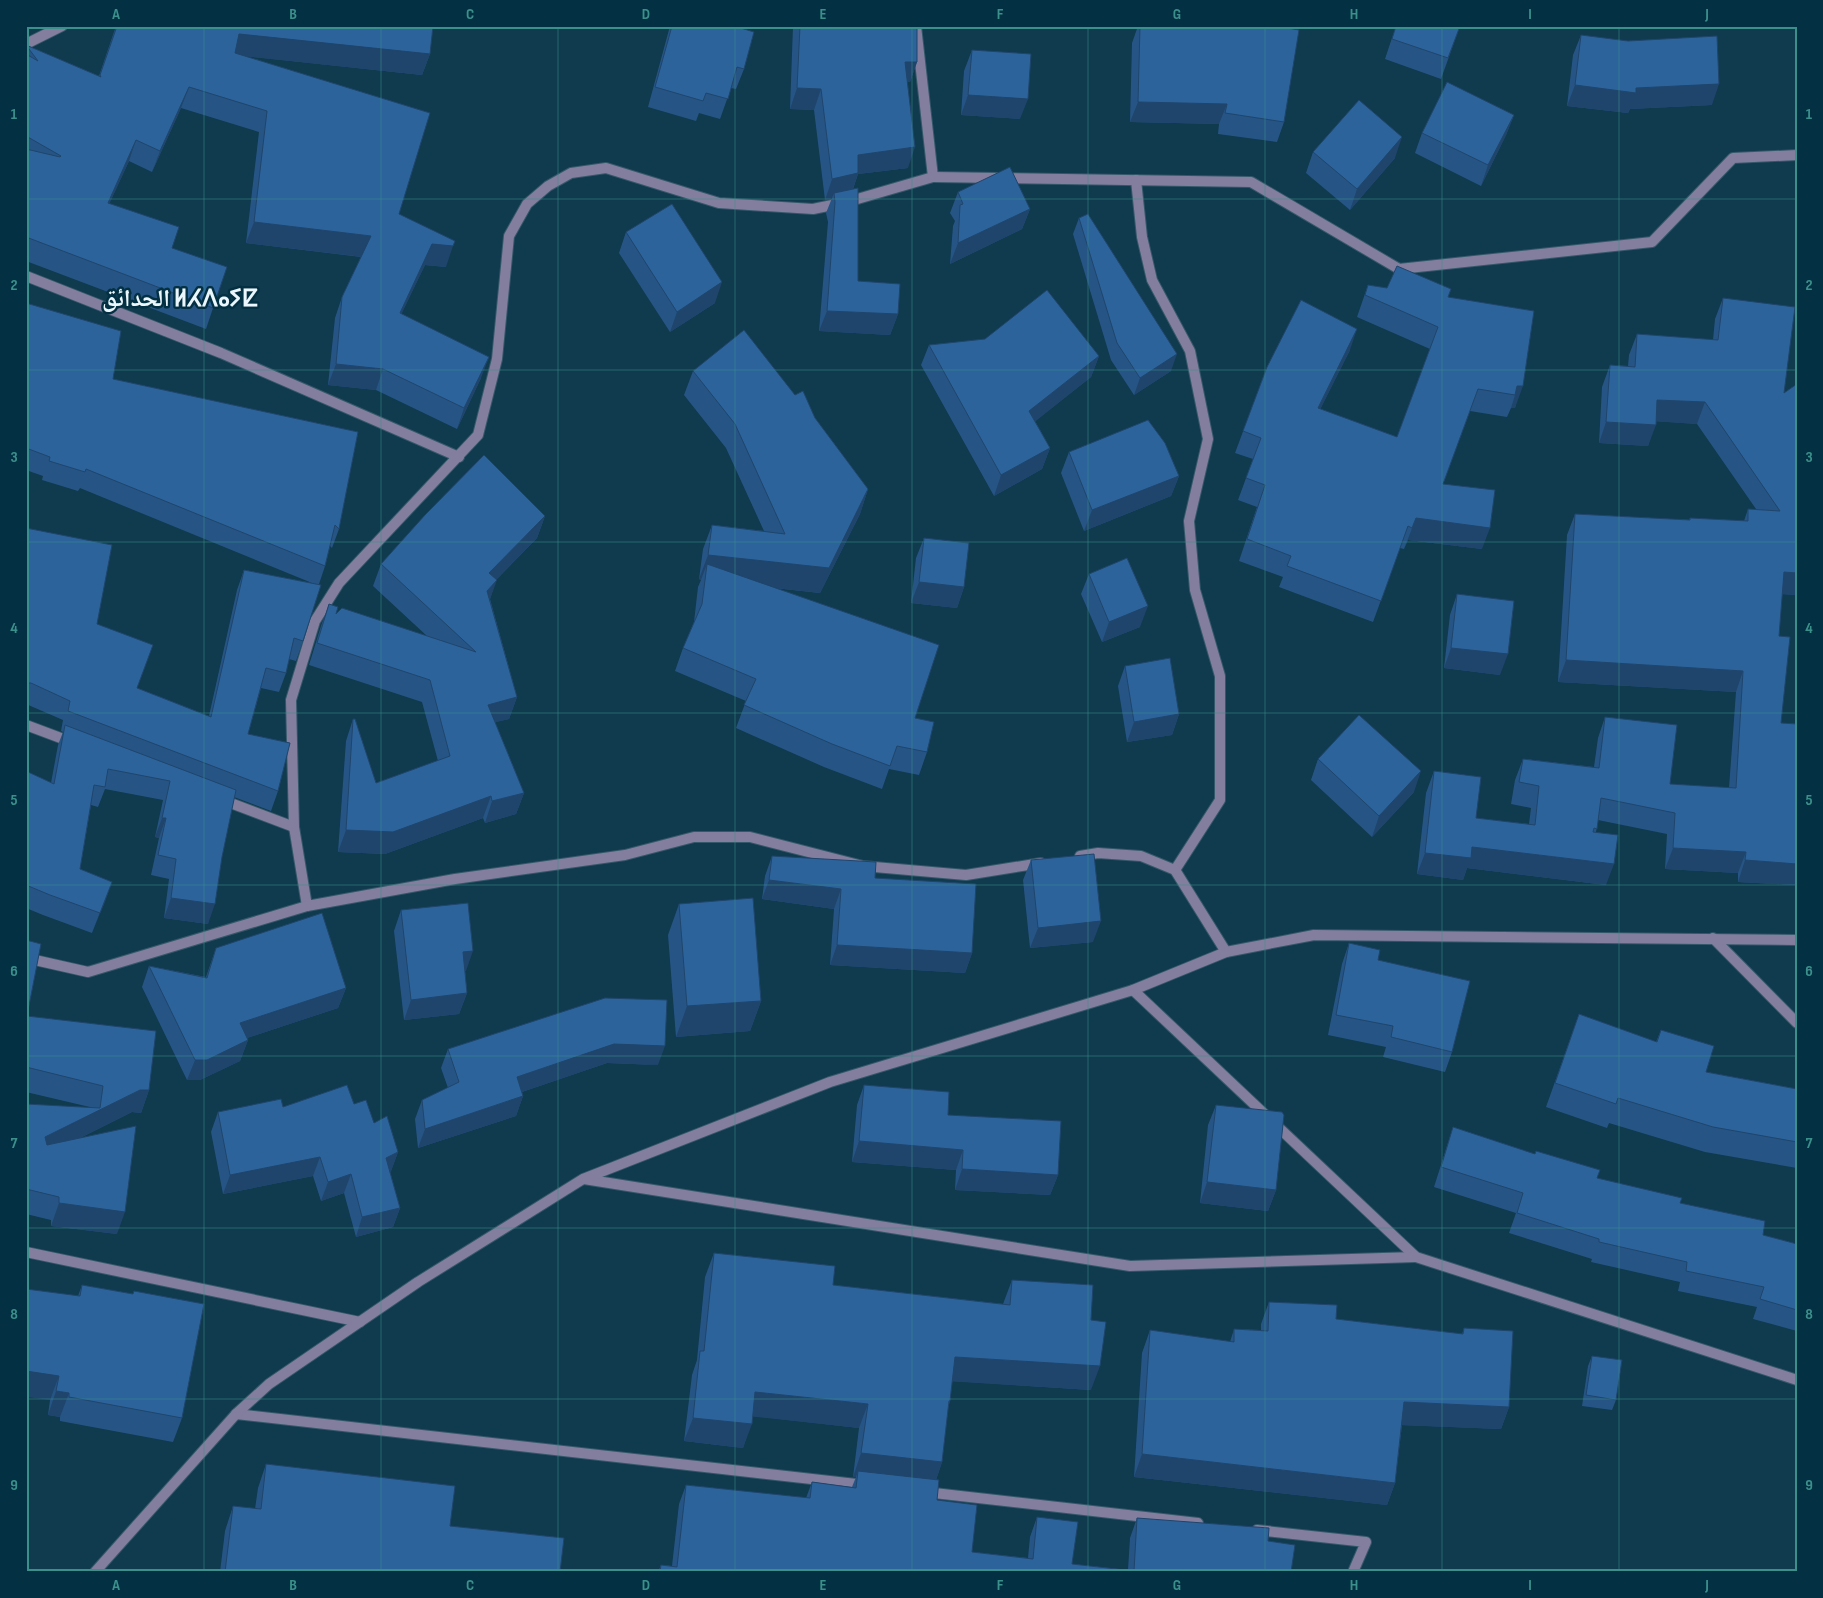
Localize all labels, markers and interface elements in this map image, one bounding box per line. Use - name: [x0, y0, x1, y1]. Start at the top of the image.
- text: A: [111, 5, 120, 24]
- text: B: [289, 5, 297, 24]
- text: C: [466, 5, 474, 24]
- text: D: [642, 5, 650, 24]
- text: E: [820, 5, 827, 24]
- text: F: [997, 5, 1004, 24]
- text: G: [1173, 5, 1181, 24]
- text: H: [1350, 5, 1358, 24]
- text: I: [1528, 5, 1532, 24]
- text: J: [1704, 5, 1709, 24]
- text: 1: [11, 105, 18, 124]
- text: 1: [1806, 105, 1813, 124]
- text: 2: [10, 276, 18, 295]
- text: 2: [1805, 276, 1813, 295]
- district label: الحدائق ⵍⵃⴷⴰⵢⵇ: [102, 284, 258, 313]
- text: 3: [10, 448, 18, 467]
- text: 3: [1805, 448, 1813, 467]
- text: 4: [10, 619, 18, 638]
- text: 4: [1805, 619, 1813, 638]
- text: 5: [10, 791, 18, 810]
- text: 5: [1805, 791, 1813, 810]
- text: 6: [10, 962, 18, 981]
- text: 6: [1805, 962, 1813, 981]
- text: 7: [11, 1134, 18, 1153]
- text: 7: [1806, 1134, 1813, 1153]
- text: 8: [10, 1305, 18, 1324]
- text: 8: [1805, 1305, 1813, 1324]
- text: 9: [10, 1476, 18, 1495]
- text: 9: [1805, 1476, 1813, 1495]
- text: A: [111, 1576, 120, 1595]
- text: B: [289, 1576, 297, 1595]
- text: C: [466, 1576, 474, 1595]
- text: D: [642, 1576, 650, 1595]
- text: E: [820, 1576, 827, 1595]
- text: F: [997, 1576, 1004, 1595]
- text: G: [1173, 1576, 1181, 1595]
- text: H: [1350, 1576, 1358, 1595]
- text: I: [1528, 1576, 1532, 1595]
- text: J: [1704, 1576, 1709, 1595]

